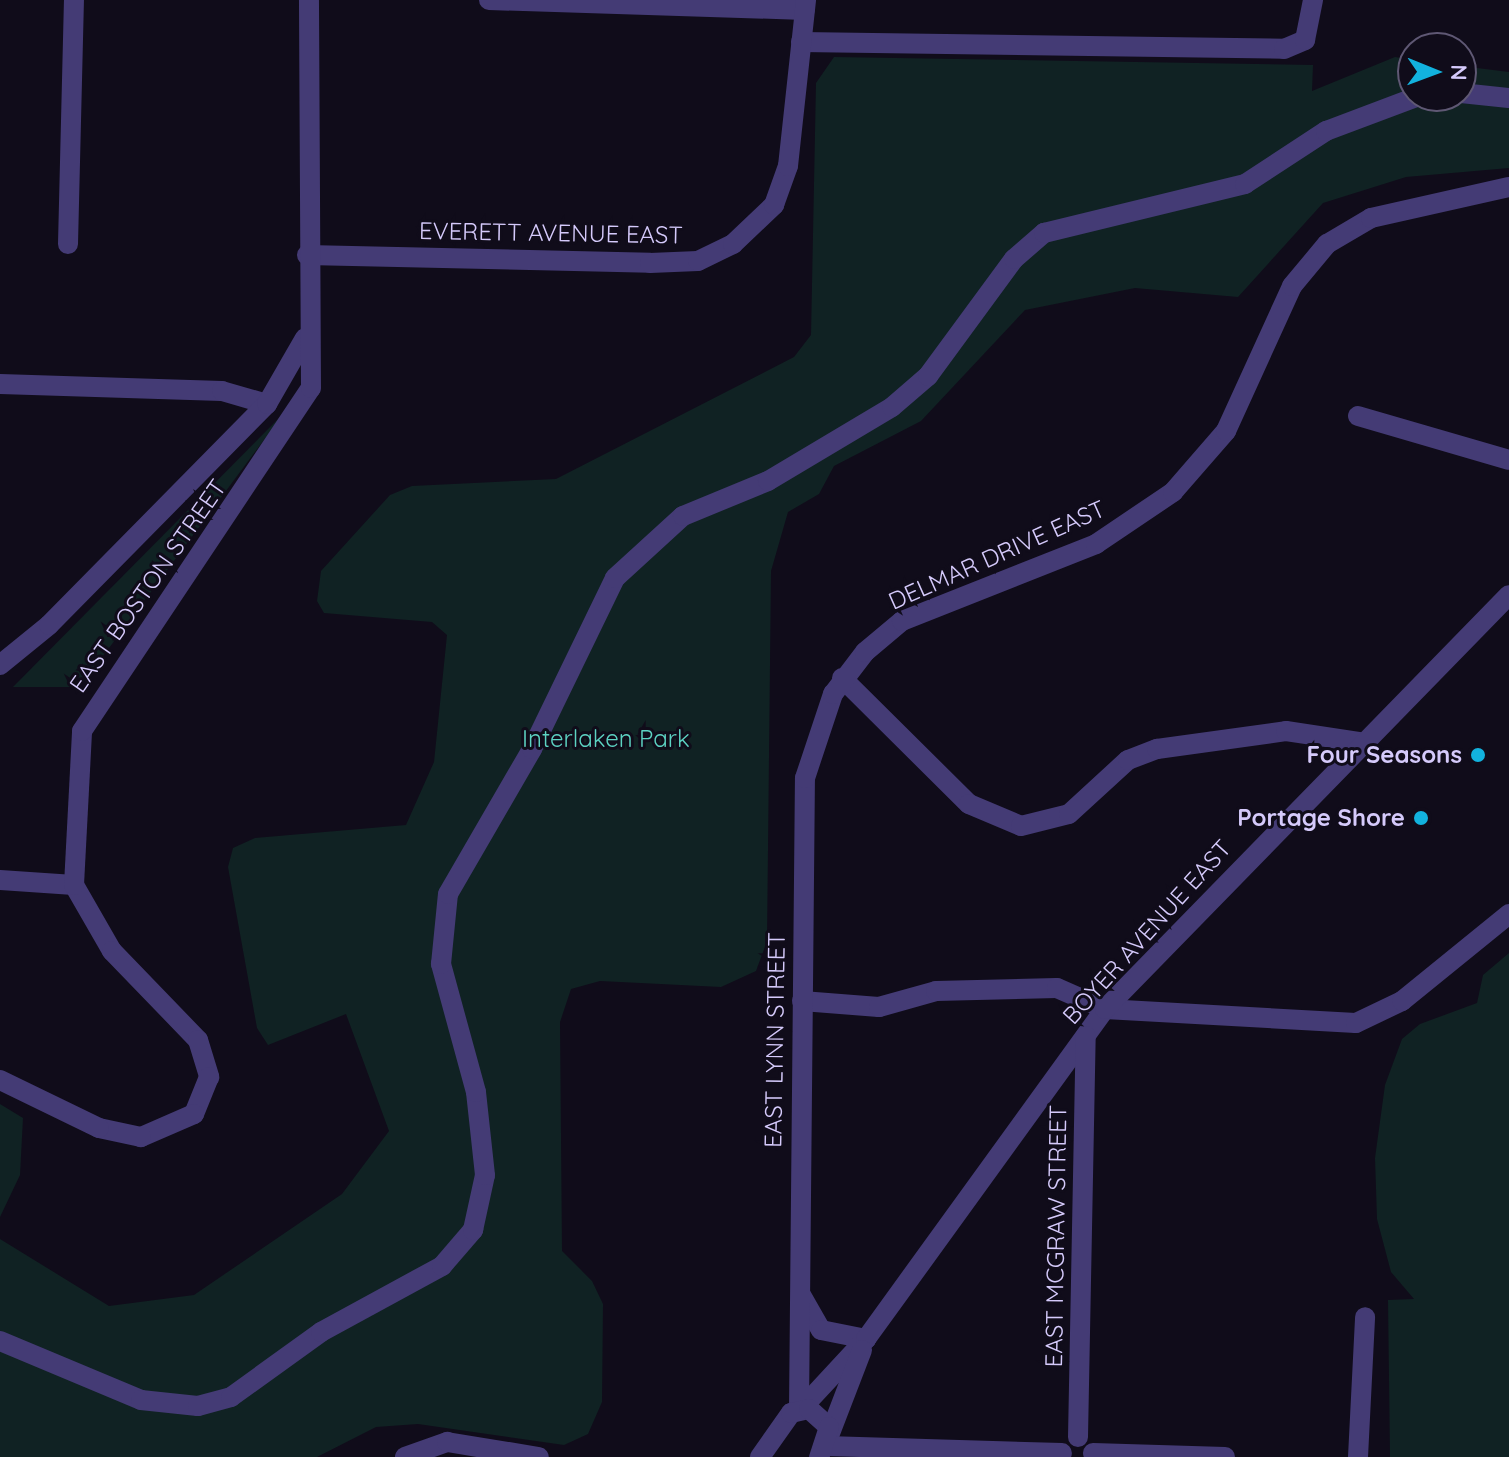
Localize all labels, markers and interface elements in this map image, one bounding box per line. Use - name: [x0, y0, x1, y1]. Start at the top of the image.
- north arrow: [1397, 32, 1477, 112]
- text: N: [1445, 64, 1473, 81]
- street label: EVERETT AVENUE EAST: [419, 216, 683, 250]
- street label: EAST BOSTON STREET: [64, 474, 232, 698]
- street label: DELMAR DRIVE EAST: [884, 494, 1110, 616]
- park label: Interlaken Park: [522, 725, 690, 753]
- place label: Four Seasons: [1307, 741, 1462, 769]
- marker: Four Seasons: [1469, 746, 1487, 764]
- place label: Portage Shore: [1237, 804, 1405, 832]
- marker: Portage Shore: [1412, 809, 1430, 827]
- street label: BOYER AVENUE EAST: [1057, 834, 1237, 1030]
- street label: EAST LYNN STREET: [759, 932, 791, 1148]
- street label: EAST MCGRAW STREET: [1039, 1105, 1073, 1367]

